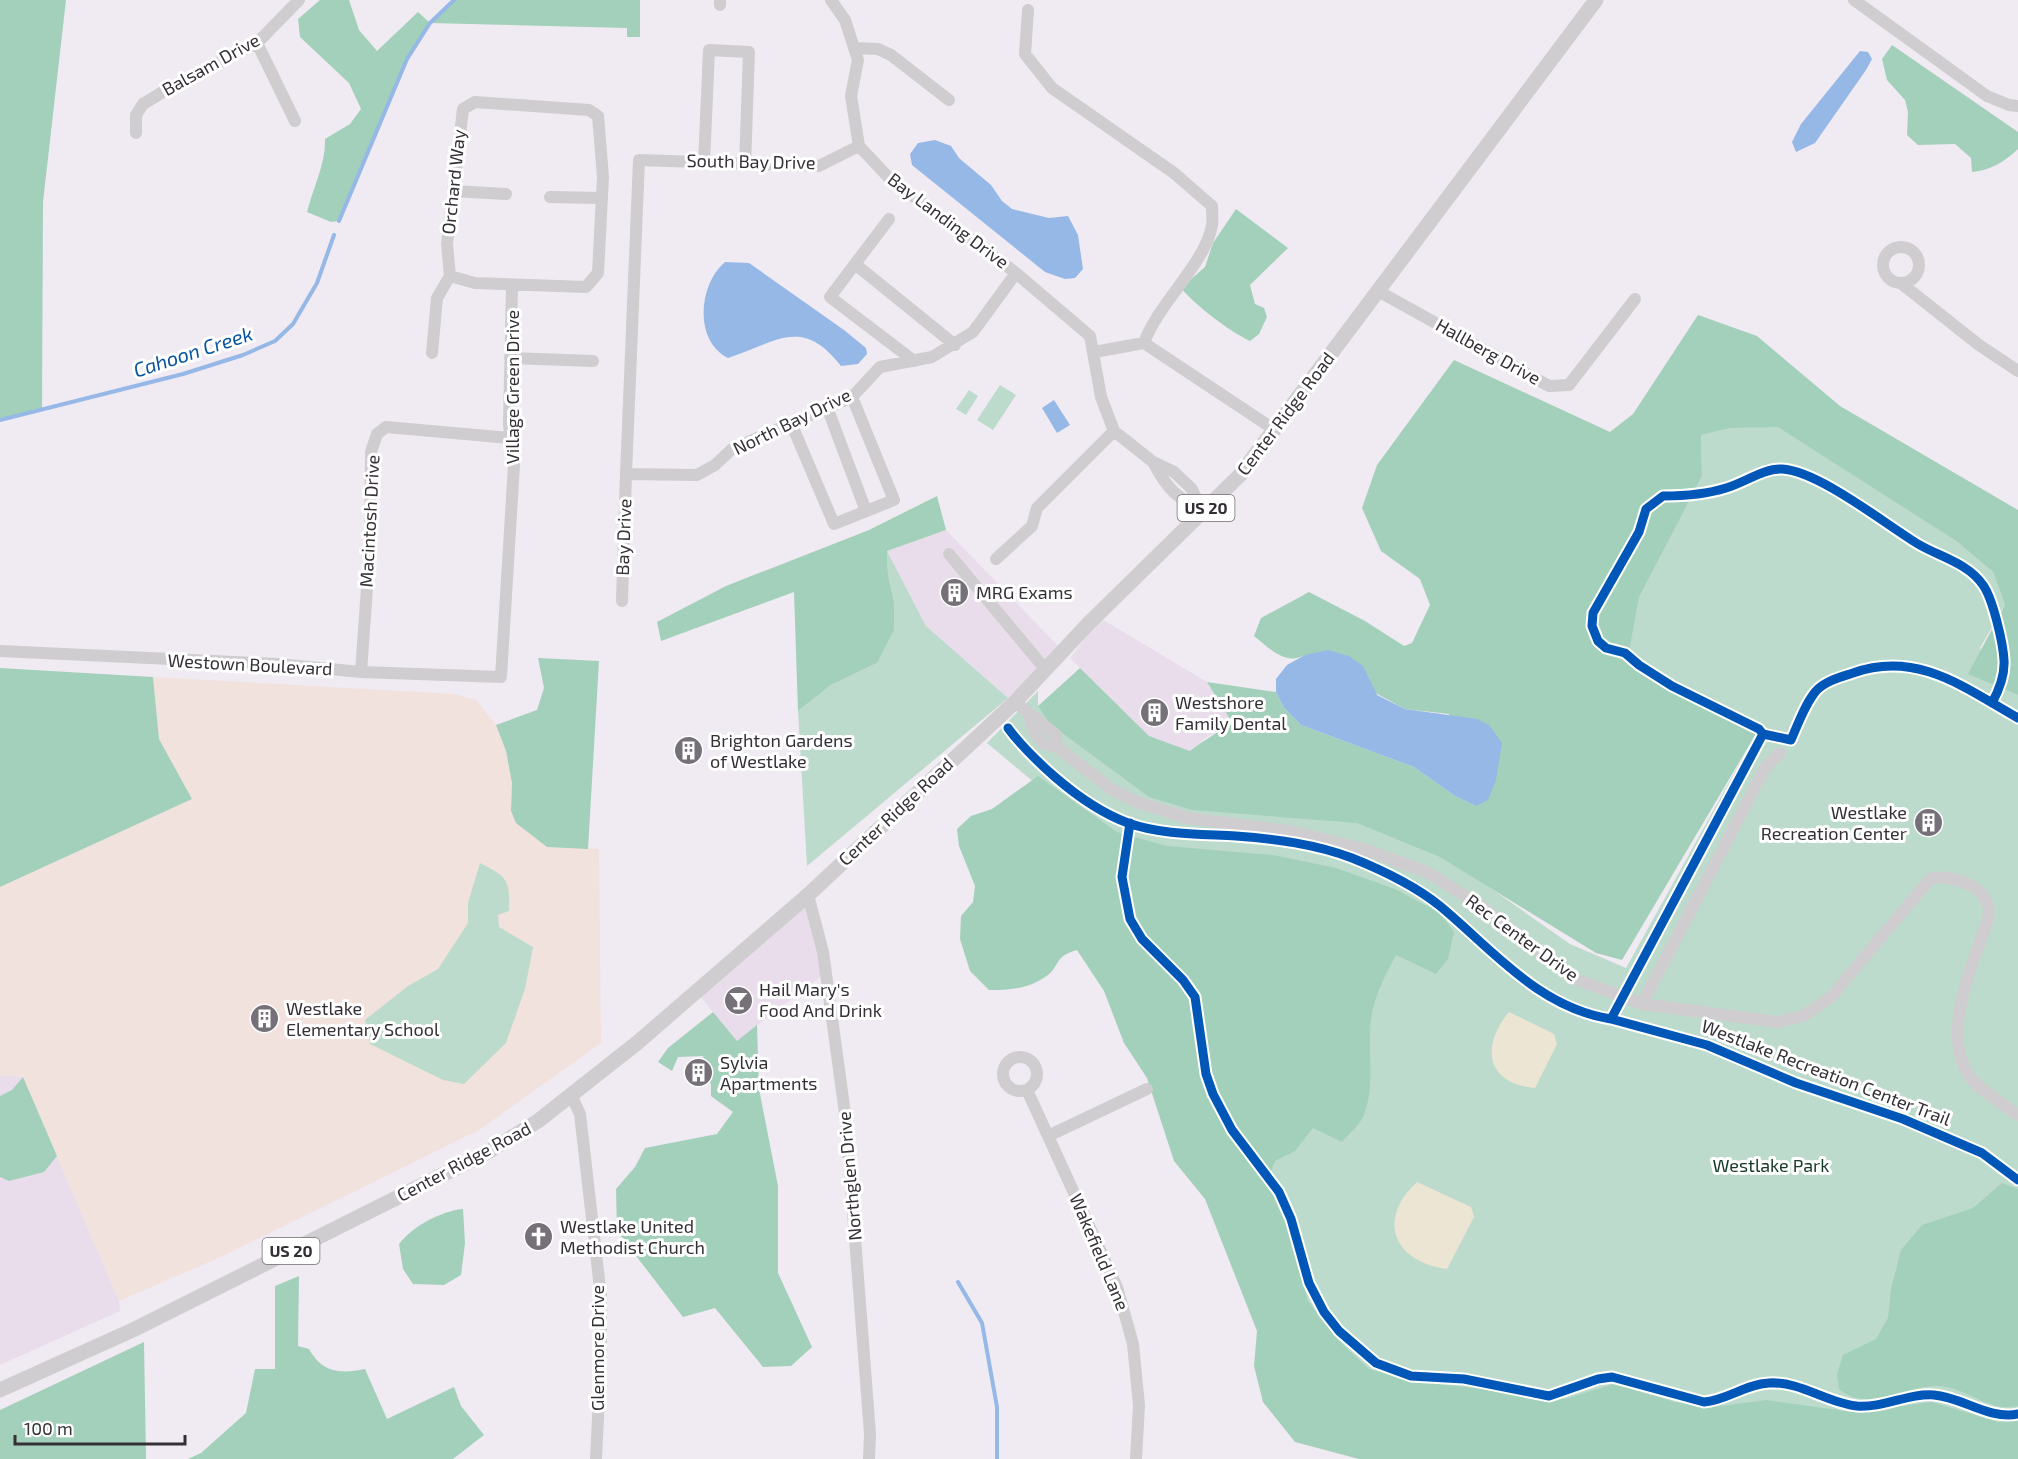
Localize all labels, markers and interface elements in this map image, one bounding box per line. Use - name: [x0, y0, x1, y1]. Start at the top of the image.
- street label: Balsam Drive: [158, 28, 263, 100]
- street label: Orchard Way: [437, 128, 470, 236]
- street label: South Bay Drive: [686, 149, 816, 173]
- street label: Bay Landing Drive: [884, 168, 1013, 273]
- street label: Village Green Drive: [501, 310, 523, 464]
- street label: Hallberg Drive: [1432, 313, 1545, 389]
- water label: Cahoon Creek: [130, 321, 255, 382]
- street label: Center Ridge Road: [1232, 347, 1339, 479]
- street label: North Bay Drive: [729, 383, 854, 459]
- street label: Macintosh Drive: [355, 454, 383, 588]
- road number: US 20: [1178, 495, 1234, 521]
- street label: Bay Drive: [611, 498, 635, 576]
- building icon: MRG Exams: [939, 577, 971, 609]
- place label: MRG Exams: [976, 581, 1073, 603]
- street label: Westown Boulevard: [167, 649, 333, 679]
- place label: Westshore Family Dental: [1175, 691, 1287, 734]
- building icon: Westshore Family Dental: [1138, 697, 1170, 729]
- place label: Brighton Gardens of Westlake: [710, 729, 853, 772]
- building icon: Brighton Gardens of Westlake: [673, 735, 705, 767]
- street label: Center Ridge Road: [833, 752, 957, 870]
- place label: Westlake Recreation Center: [1761, 801, 1907, 844]
- building icon: Westlake Recreation Center: [1912, 807, 1944, 839]
- street label: Rec Center Drive: [1462, 889, 1583, 985]
- place label: Hail Mary's Food And Drink: [759, 978, 882, 1021]
- bar icon: Hail Mary's Food And Drink: [722, 984, 754, 1016]
- place label: Westlake Elementary School: [286, 997, 440, 1040]
- building icon: Westlake Elementary School: [249, 1003, 281, 1035]
- street label: Westlake Recreation Center Trail: [1699, 1014, 1955, 1130]
- place label: Sylvia Apartments: [720, 1051, 818, 1094]
- building icon: Sylvia Apartments: [683, 1057, 715, 1089]
- street label: Northglen Drive: [832, 1111, 866, 1242]
- street label: Center Ridge Road: [393, 1116, 534, 1206]
- park label: Westlake Park: [1712, 1154, 1830, 1176]
- street label: Wakefield Lane: [1065, 1190, 1134, 1313]
- place label: Westlake United Methodist Church: [560, 1215, 705, 1258]
- church icon: Westlake United Methodist Church: [523, 1221, 555, 1253]
- road number: US 20: [262, 1238, 320, 1264]
- street label: Glenmore Drive: [586, 1285, 608, 1411]
- scale bar: [15, 1408, 184, 1446]
- text: 100 m: [24, 1417, 73, 1439]

